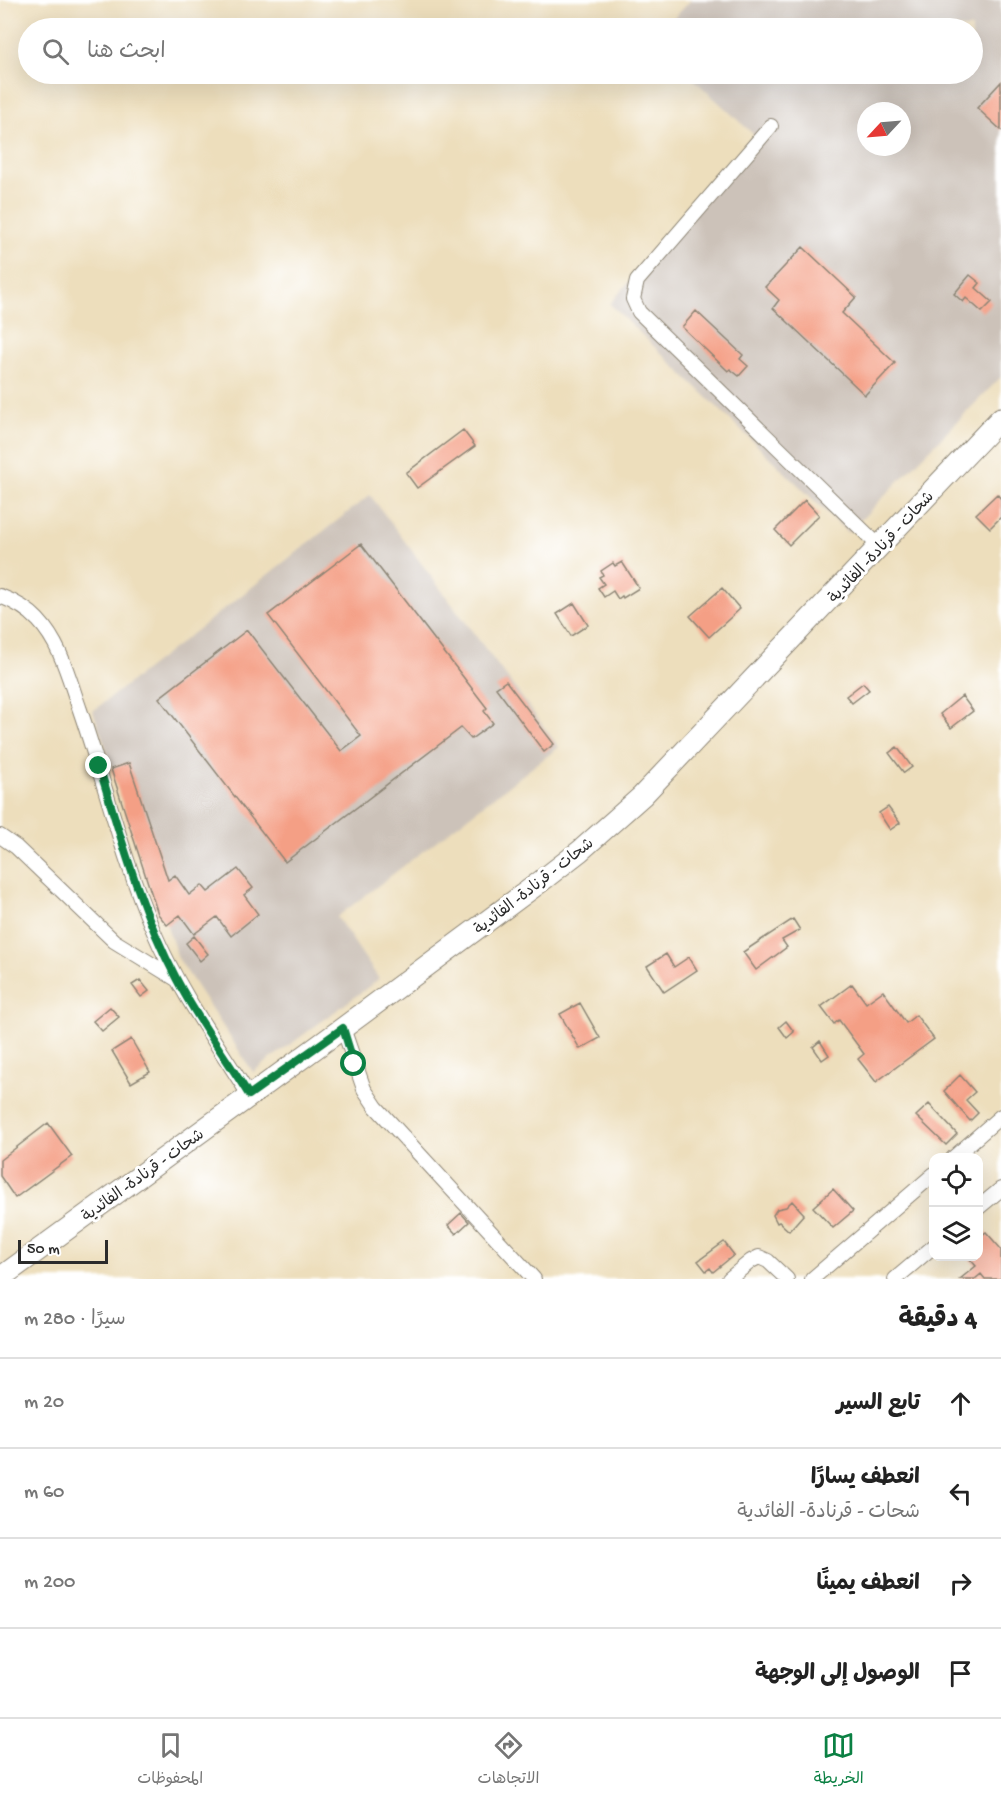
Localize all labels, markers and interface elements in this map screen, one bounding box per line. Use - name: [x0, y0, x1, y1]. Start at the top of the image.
- search box: [18, 18, 983, 84]
- icon: search: [39, 35, 72, 68]
- text: ابحث هنا: [87, 40, 166, 66]
- north arrow: [857, 102, 911, 156]
- street label: شحات - قرنادة- الفائدية: [825, 488, 939, 608]
- route end: [85, 752, 111, 778]
- street label: شحات - قرنادة- الفائدية: [471, 834, 599, 940]
- route start: [340, 1050, 366, 1076]
- street label: شحات - قرنادة- الفائدية: [79, 1125, 209, 1228]
- map controls: [929, 1153, 983, 1261]
- button: locate: [929, 1153, 983, 1207]
- button: layers: [929, 1207, 983, 1261]
- scale bar: [18, 1237, 108, 1264]
- text: 50 m: [27, 1241, 60, 1260]
- text: 4 دقيقة: [899, 1306, 977, 1337]
- text: سيرًا · 280 m: [24, 1309, 126, 1332]
- icon: ahead: [944, 1387, 977, 1420]
- text: 20 m: [24, 1392, 64, 1415]
- text: تابع السير: [836, 1392, 920, 1418]
- text: انعطف يسارًا: [811, 1466, 920, 1492]
- icon: left: [944, 1477, 977, 1510]
- text: 60 m: [24, 1482, 64, 1505]
- text: شحات - قرنادة- الفائدية: [737, 1502, 920, 1525]
- icon: right: [944, 1567, 977, 1600]
- text: 200 m: [24, 1572, 75, 1595]
- text: انعطف يمينًا: [817, 1572, 920, 1598]
- icon: arrive: [944, 1657, 977, 1690]
- text: الوصول إلى الوجهة: [755, 1662, 920, 1688]
- tab: المحفوظات: [137, 1729, 203, 1792]
- tab: الاتجاهات: [478, 1729, 539, 1792]
- tab: الخريطة: [814, 1729, 864, 1792]

